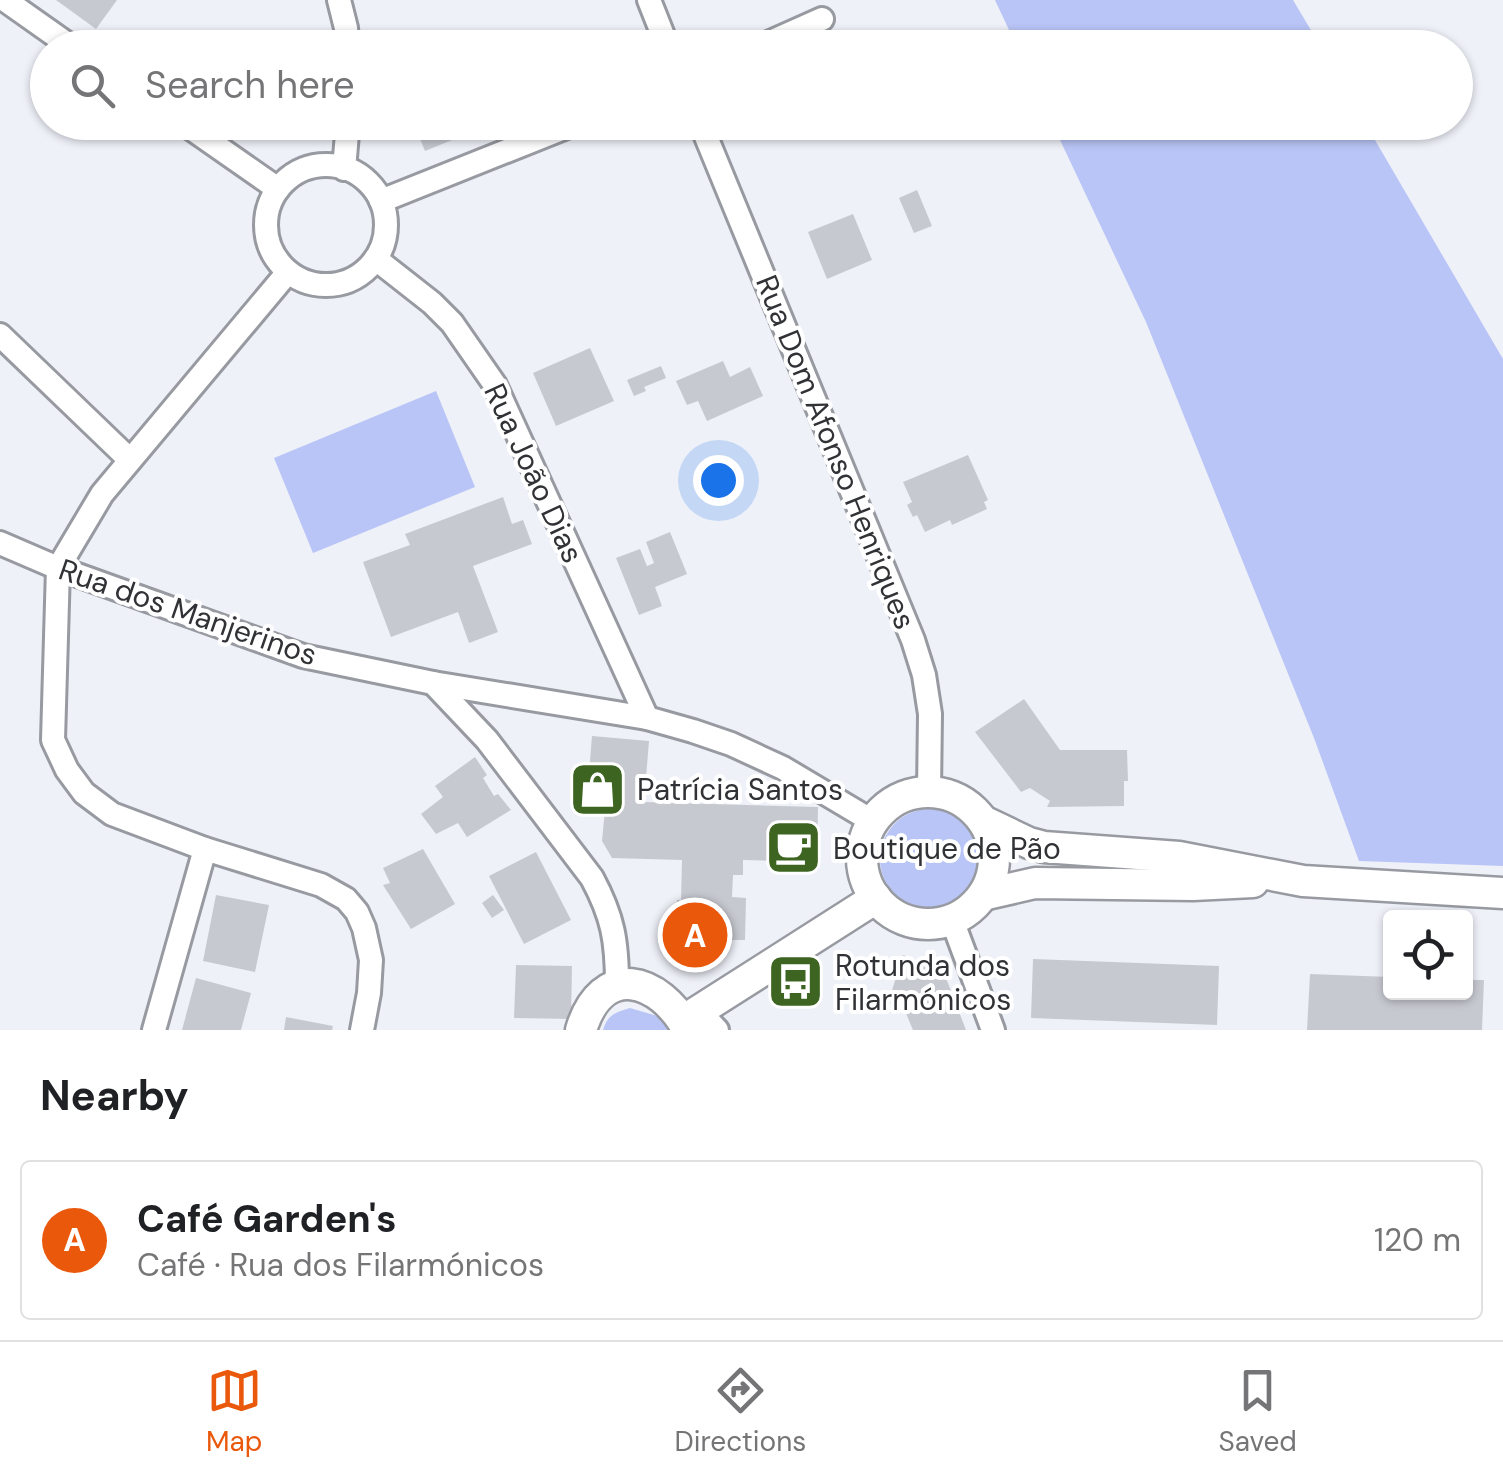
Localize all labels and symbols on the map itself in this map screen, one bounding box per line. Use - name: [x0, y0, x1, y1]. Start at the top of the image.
- street label: Rua Dom Afonso Henriques: [747, 269, 925, 635]
- street label: Rua João Dias: [475, 377, 593, 569]
- your location: [693, 455, 744, 506]
- street label: Rua dos Manjerinos: [54, 550, 322, 674]
- shop icon: Patrícia Santos: [568, 759, 628, 819]
- place label: Patrícia Santos: [637, 770, 843, 809]
- cafe icon: Boutique de Pão: [764, 818, 824, 878]
- place label: Boutique de Pão: [833, 829, 1061, 868]
- pin: A: [662, 898, 728, 972]
- place label: Rotunda dos Filarmónicos: [835, 946, 1011, 1019]
- bus stop icon: Rotunda dos Filarmónicos: [766, 952, 826, 1012]

